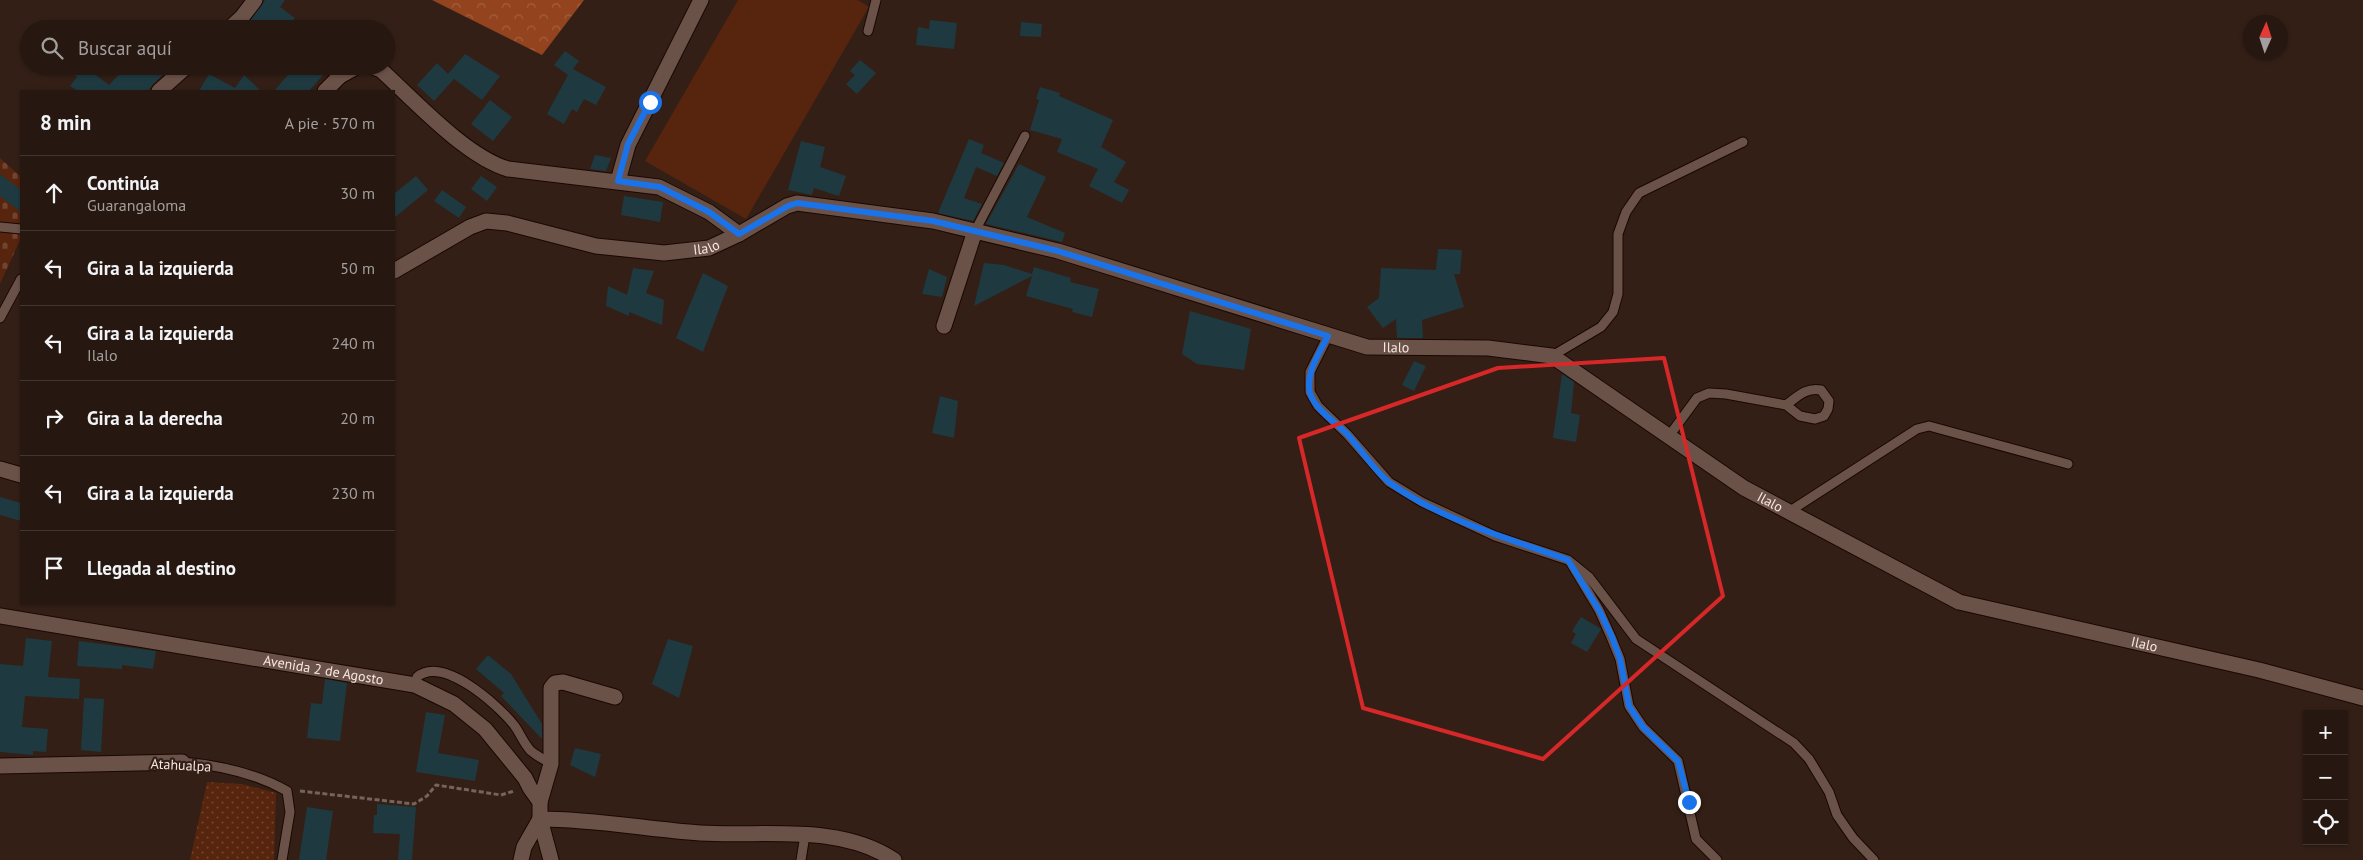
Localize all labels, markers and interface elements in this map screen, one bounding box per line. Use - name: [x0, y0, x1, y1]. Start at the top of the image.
- north arrow: [2243, 15, 2288, 60]
- search box: [20, 20, 395, 75]
- icon: search: [38, 34, 66, 62]
- text: Buscar aquí: [78, 36, 172, 60]
- route start: [639, 91, 662, 114]
- text: 8 min: [40, 109, 91, 136]
- text: A pie · 570 m: [285, 113, 375, 133]
- text: Continúa: [87, 171, 159, 195]
- icon: ahead: [40, 179, 68, 207]
- text: 30 m: [340, 183, 375, 203]
- text: Guarangaloma: [87, 195, 186, 215]
- street label: Ilalo: [692, 235, 723, 259]
- icon: left: [40, 254, 68, 282]
- text: Gira a la izquierda: [87, 256, 234, 280]
- text: 50 m: [340, 258, 375, 278]
- text: Gira a la izquierda: [87, 321, 234, 345]
- icon: left: [40, 329, 68, 357]
- text: 240 m: [332, 333, 375, 353]
- street label: Ilalo: [1383, 338, 1409, 356]
- text: Ilalo: [87, 345, 118, 365]
- icon: right: [40, 404, 68, 432]
- text: Gira a la derecha: [87, 406, 223, 430]
- text: 20 m: [340, 408, 375, 428]
- icon: left: [40, 479, 68, 507]
- text: Gira a la izquierda: [87, 481, 234, 505]
- text: 230 m: [332, 483, 375, 503]
- street label: Ilalo: [1754, 488, 1786, 516]
- icon: arrive: [40, 554, 68, 582]
- text: Llegada al destino: [87, 556, 236, 580]
- street label: Ilalo: [2129, 632, 2159, 656]
- street label: Avenida 2 de Agosto: [262, 651, 385, 689]
- map controls: [2303, 710, 2348, 845]
- button: +: [2303, 710, 2348, 755]
- street label: Atahualpa: [150, 754, 212, 776]
- button: −: [2303, 755, 2348, 800]
- route end: [1678, 791, 1701, 814]
- button: locate: [2303, 800, 2348, 845]

